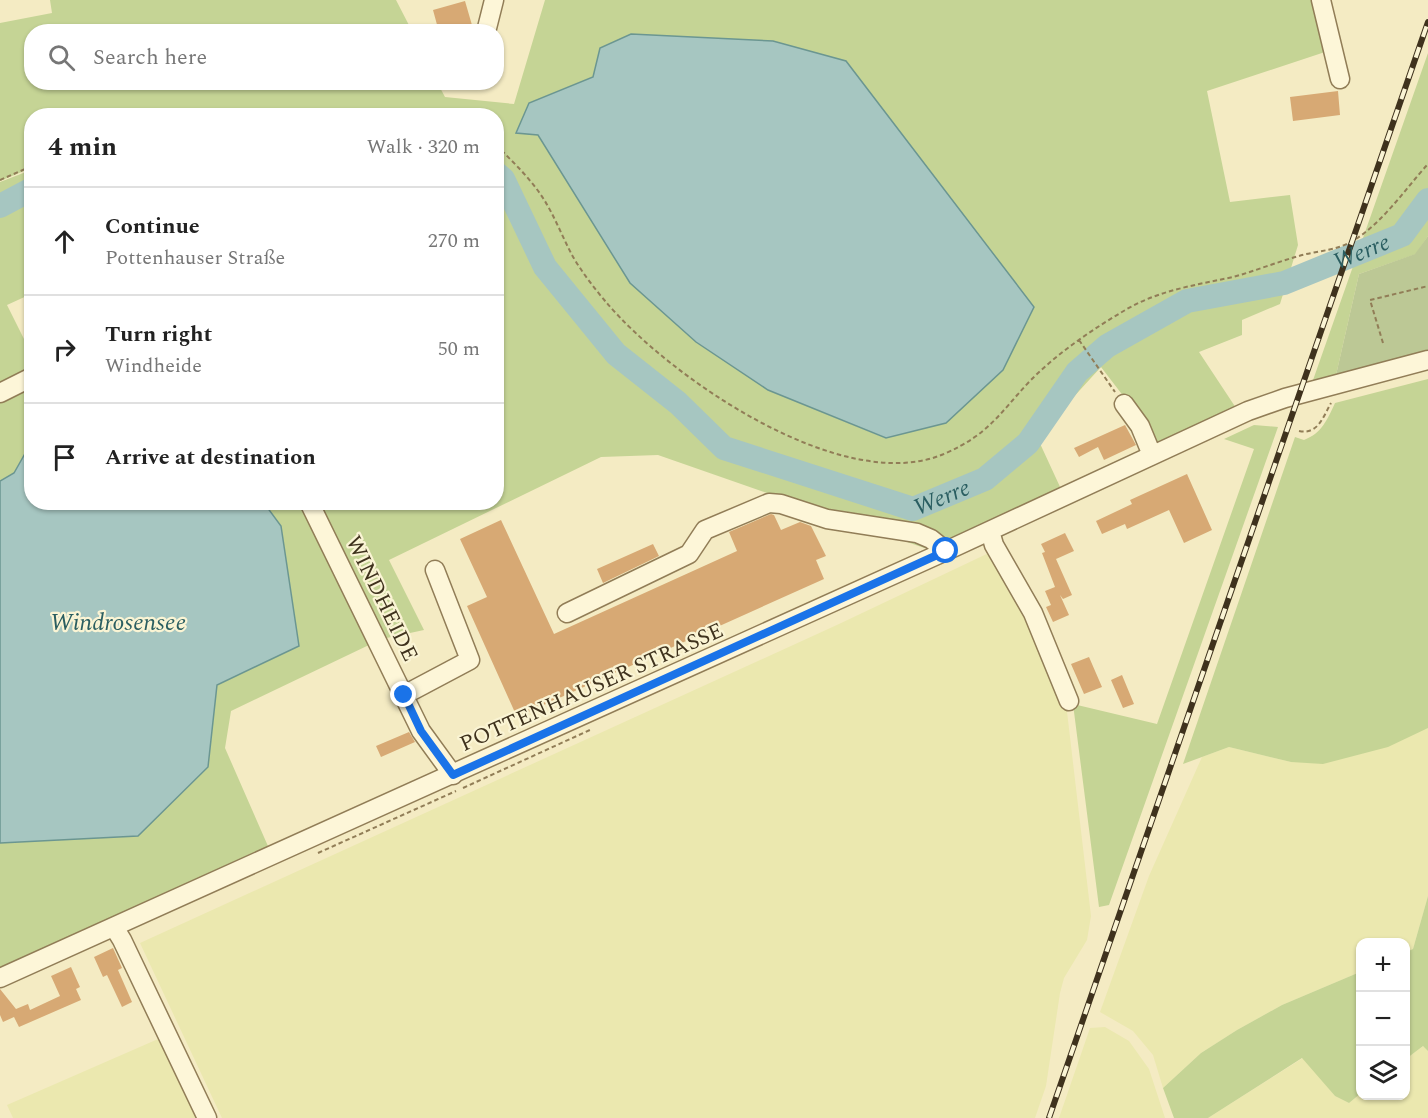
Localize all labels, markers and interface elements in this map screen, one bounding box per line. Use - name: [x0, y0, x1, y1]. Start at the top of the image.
- search box: [24, 24, 504, 90]
- icon: search: [45, 41, 78, 74]
- text: Search here: [93, 41, 207, 74]
- text: 4 min: [48, 127, 117, 167]
- text: Walk · 320 m: [367, 132, 480, 162]
- text: Continue: [105, 210, 200, 243]
- icon: ahead: [48, 225, 81, 258]
- water label: Werre: [1328, 225, 1396, 280]
- text: 270 m: [428, 226, 480, 256]
- text: Pottenhauser Straße: [105, 243, 285, 273]
- text: Turn right: [105, 318, 212, 351]
- icon: right: [48, 333, 81, 366]
- text: 50 m: [438, 334, 480, 364]
- text: Windheide: [105, 351, 202, 381]
- icon: arrive: [48, 441, 81, 474]
- text: Arrive at destination: [105, 441, 316, 474]
- water label: Werre: [908, 470, 976, 526]
- street label: WINDHEIDE: [337, 530, 426, 667]
- route start: [932, 537, 958, 563]
- water label: Windrosensee: [50, 605, 186, 641]
- street label: POTTENHAUSER STRASSE: [454, 614, 729, 761]
- route end: [390, 681, 416, 707]
- map controls: [1356, 938, 1410, 1100]
- button: +: [1356, 938, 1410, 992]
- button: −: [1356, 992, 1410, 1046]
- button: layers: [1356, 1046, 1410, 1100]

